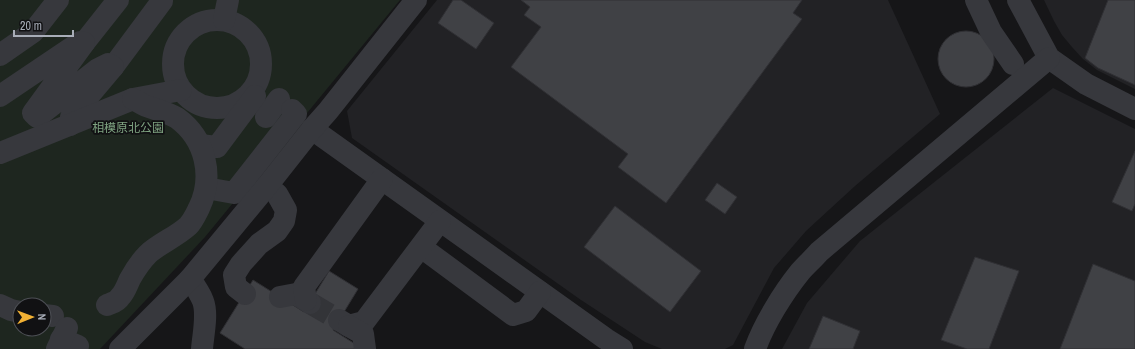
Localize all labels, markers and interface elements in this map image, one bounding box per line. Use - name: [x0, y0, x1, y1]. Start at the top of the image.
- scale bar: [14, 12, 73, 38]
- text: 20 m: [20, 18, 42, 34]
- park label: 相模原北公園: [92, 120, 164, 136]
- north arrow: [12, 297, 52, 337]
- text: N: [35, 313, 49, 320]

